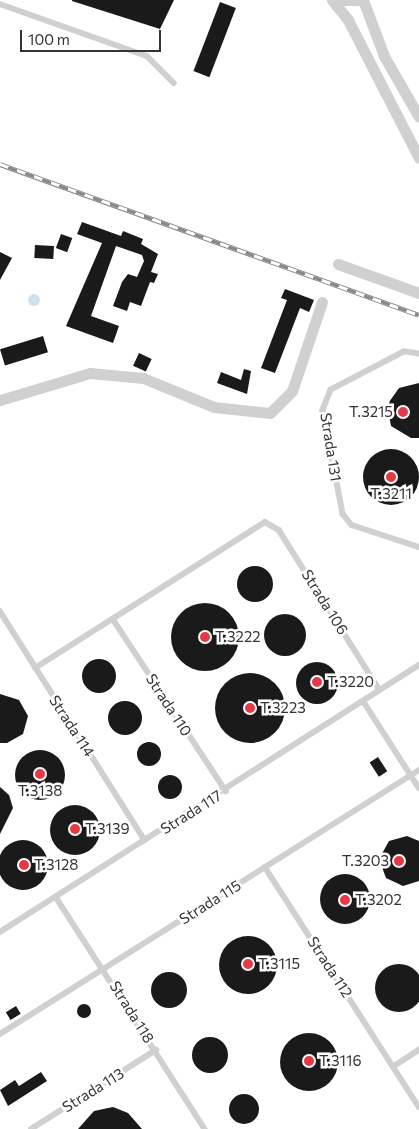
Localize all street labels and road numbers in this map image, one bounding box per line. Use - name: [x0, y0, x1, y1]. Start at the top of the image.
- street label: Strada 131: [317, 411, 345, 483]
- street label: Strada 106: [298, 566, 352, 638]
- street label: Strada 110: [142, 671, 196, 739]
- street label: Strada 114: [45, 692, 99, 760]
- street label: Strada 117: [157, 786, 225, 838]
- street label: Strada 115: [176, 876, 244, 928]
- street label: Strada 112: [304, 933, 356, 1001]
- street label: Strada 118: [106, 978, 158, 1046]
- street label: Strada 113: [59, 1064, 127, 1116]

